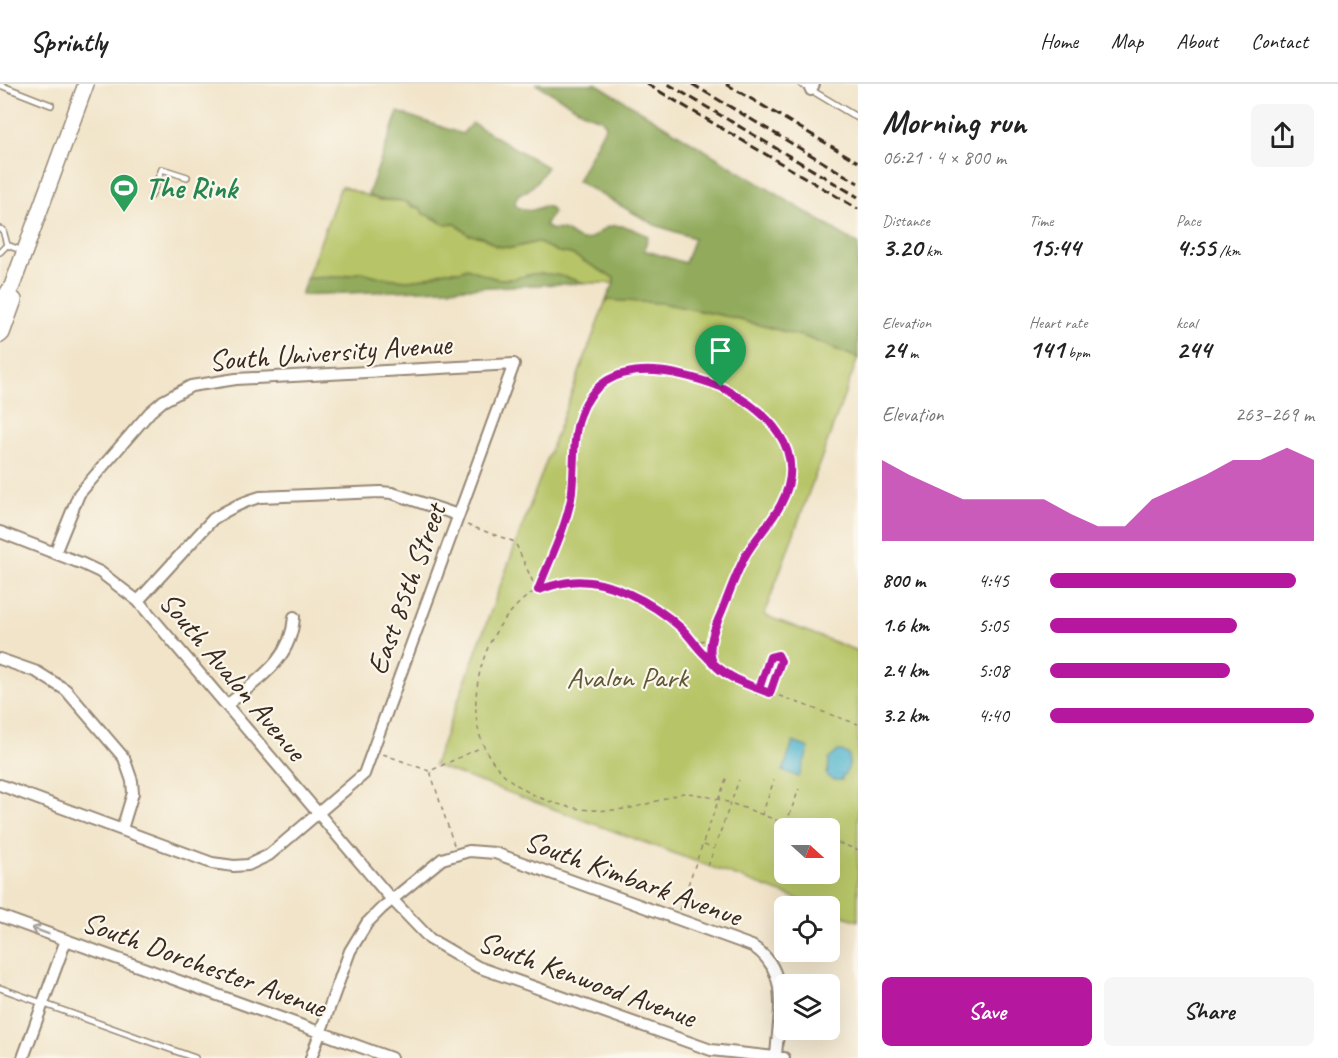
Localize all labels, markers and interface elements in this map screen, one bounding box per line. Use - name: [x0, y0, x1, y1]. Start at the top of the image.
- text: Sprintly: [30, 24, 107, 59]
- text: Home: [1040, 28, 1078, 54]
- text: Map: [1111, 28, 1143, 54]
- text: About: [1176, 28, 1218, 54]
- text: Contact: [1251, 28, 1308, 54]
- text: Morning run: [882, 101, 1026, 143]
- button: share: [1251, 104, 1314, 167]
- text: 06:21 · 4 × 800 m: [882, 145, 1006, 170]
- place label: The Rink: [145, 169, 239, 207]
- sports icon: The Rink: [108, 172, 140, 214]
- text: Distance: [882, 211, 930, 231]
- text: Time: [1029, 211, 1053, 231]
- text: Pace: [1176, 211, 1201, 231]
- text: 3.20: [882, 231, 922, 264]
- text: 15:44: [1029, 231, 1081, 264]
- text: 4:55: [1176, 231, 1215, 264]
- text: km: [922, 241, 942, 261]
- text: /km: [1215, 241, 1240, 261]
- text: Elevation: [882, 313, 931, 333]
- text: Heart rate: [1029, 313, 1087, 333]
- text: kcal: [1176, 313, 1197, 333]
- street label: South University Avenue: [208, 324, 455, 379]
- pin: [695, 325, 746, 387]
- text: 24: [882, 333, 905, 366]
- text: 141: [1029, 333, 1064, 366]
- text: 244: [1176, 333, 1211, 366]
- icon: arrive: [704, 334, 737, 367]
- text: m: [905, 343, 918, 363]
- text: bpm: [1064, 343, 1090, 363]
- text: Elevation: [882, 402, 944, 427]
- text: 263–269 m: [1235, 402, 1314, 427]
- street label: East 85th Street: [358, 496, 456, 680]
- text: 800 m: [882, 568, 925, 593]
- text: 4:45: [978, 568, 1009, 593]
- street label: South Avalon Avenue: [151, 584, 316, 770]
- text: 1.6 km: [882, 613, 929, 638]
- text: 5:05: [978, 613, 1009, 638]
- park label: Avalon Park: [567, 658, 689, 696]
- text: 2.4 km: [882, 658, 929, 683]
- text: 5:08: [978, 658, 1009, 683]
- text: 3.2 km: [882, 703, 929, 728]
- text: 4:40: [978, 703, 1009, 728]
- north arrow: [774, 818, 840, 884]
- map controls: [774, 818, 840, 1040]
- street label: South Kimbark Avenue: [519, 821, 749, 936]
- button: locate: [774, 896, 840, 962]
- street label: South Dorchester Avenue: [77, 902, 333, 1026]
- street label: South Kenwood Avenue: [473, 922, 703, 1037]
- one-way arrow: [31, 924, 50, 935]
- button: layers: [774, 974, 840, 1040]
- button: Save: [882, 977, 1092, 1046]
- button: Share: [1104, 977, 1314, 1046]

